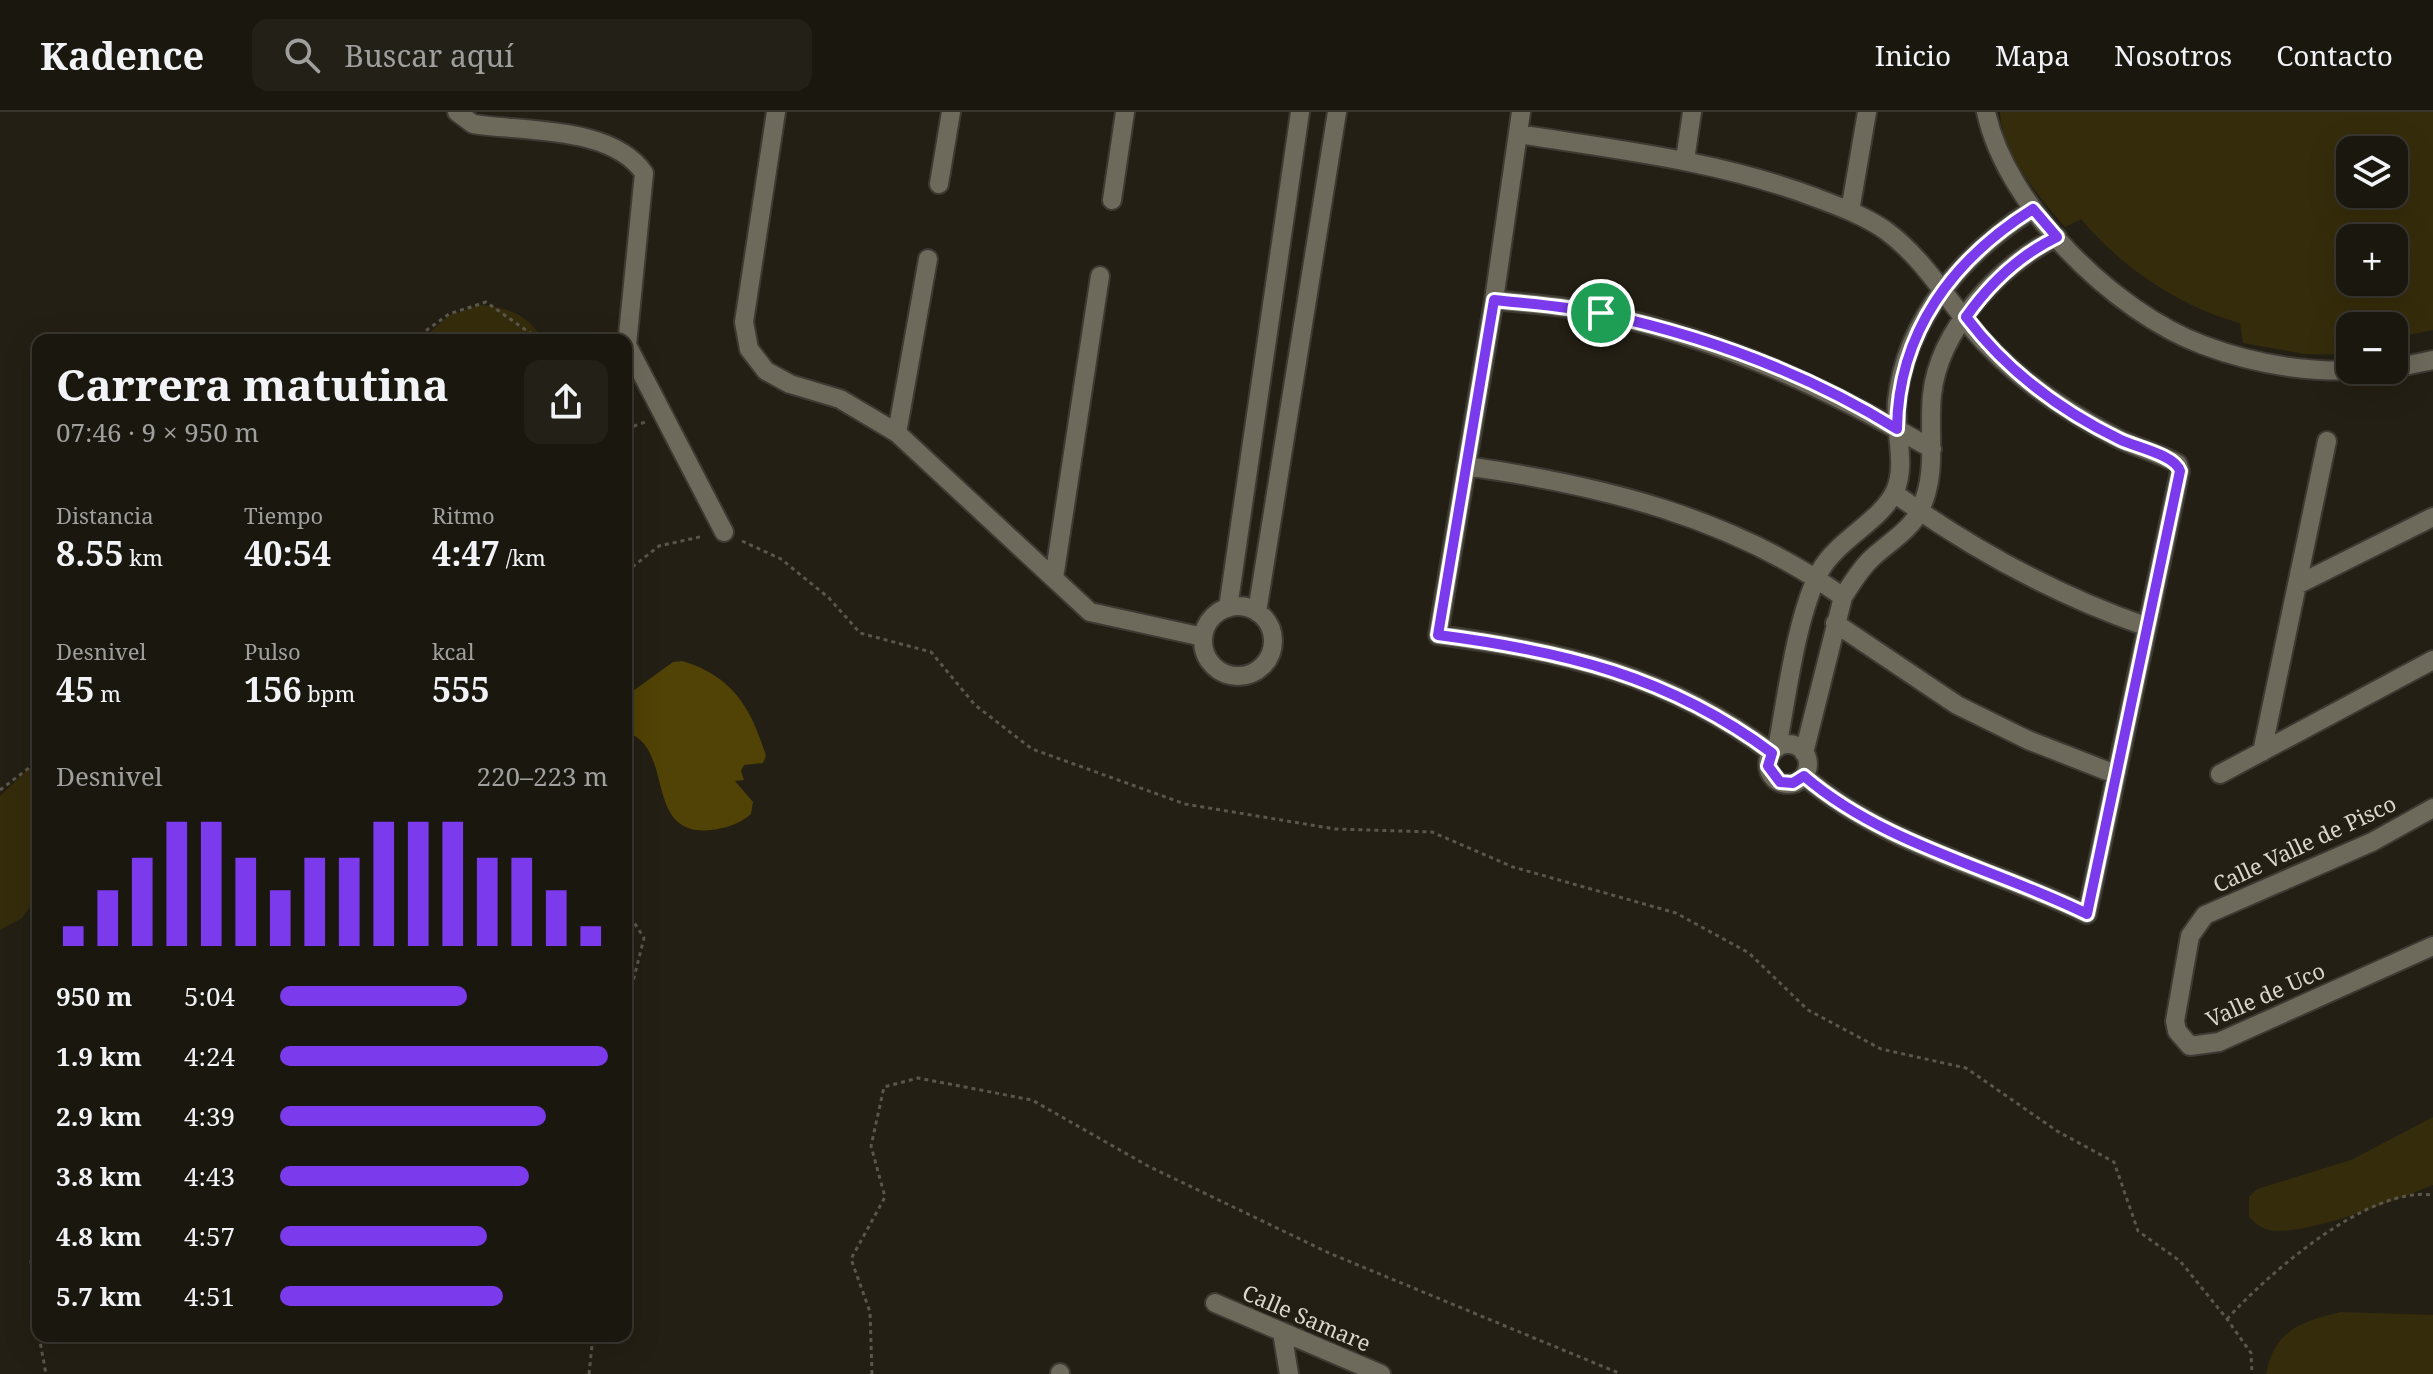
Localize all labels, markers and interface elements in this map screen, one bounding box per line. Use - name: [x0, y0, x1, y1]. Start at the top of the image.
- search box: [252, 19, 812, 91]
- text: Kadence: [40, 29, 204, 81]
- icon: search: [280, 33, 324, 77]
- text: Buscar aquí: [344, 35, 514, 76]
- text: Inicio: [1875, 36, 1951, 74]
- text: Mapa: [1995, 36, 2070, 74]
- text: Nosotros: [2114, 36, 2232, 74]
- text: Contacto: [2276, 36, 2393, 74]
- map controls: [2336, 136, 2408, 384]
- button: layers: [2336, 136, 2408, 208]
- button: +: [2336, 224, 2408, 296]
- pin: [1567, 279, 1635, 347]
- icon: arrive: [1579, 291, 1623, 335]
- button: −: [2336, 312, 2408, 384]
- text: Carrera matutina: [56, 354, 449, 414]
- button: share: [524, 360, 608, 444]
- text: 07:46 · 9 × 950 m: [56, 414, 259, 450]
- text: Distancia: [56, 500, 154, 530]
- text: Tiempo: [244, 500, 323, 530]
- text: Ritmo: [432, 500, 495, 530]
- text: 8.55: [56, 530, 124, 576]
- text: 40:54: [244, 530, 331, 576]
- text: 4:47: [432, 530, 500, 576]
- text: km: [124, 542, 163, 572]
- text: /km: [500, 542, 546, 572]
- text: Desnivel: [56, 636, 146, 666]
- text: Pulso: [244, 636, 301, 666]
- text: kcal: [432, 636, 474, 666]
- text: 45: [56, 666, 94, 712]
- text: 156: [244, 666, 302, 712]
- text: 555: [432, 666, 490, 712]
- text: m: [94, 678, 121, 708]
- text: bpm: [302, 678, 355, 708]
- text: Desnivel: [56, 758, 163, 794]
- text: 220–223 m: [476, 758, 608, 794]
- street label: Calle Valle de Pisco: [2208, 787, 2400, 899]
- street label: Valle de Uco: [2201, 954, 2329, 1034]
- text: 950 m: [56, 978, 132, 1014]
- text: 5:04: [184, 978, 235, 1014]
- text: 1.9 km: [56, 1038, 142, 1074]
- text: 4:24: [184, 1038, 235, 1074]
- text: 2.9 km: [56, 1098, 142, 1134]
- text: 4:39: [184, 1098, 235, 1134]
- text: 3.8 km: [56, 1158, 142, 1194]
- text: 4:43: [184, 1158, 235, 1194]
- text: 4.8 km: [56, 1218, 142, 1254]
- text: 4:57: [184, 1218, 235, 1254]
- street label: Calle Samare: [1238, 1276, 1376, 1358]
- text: 5.7 km: [56, 1278, 142, 1314]
- text: 4:51: [184, 1278, 235, 1314]

